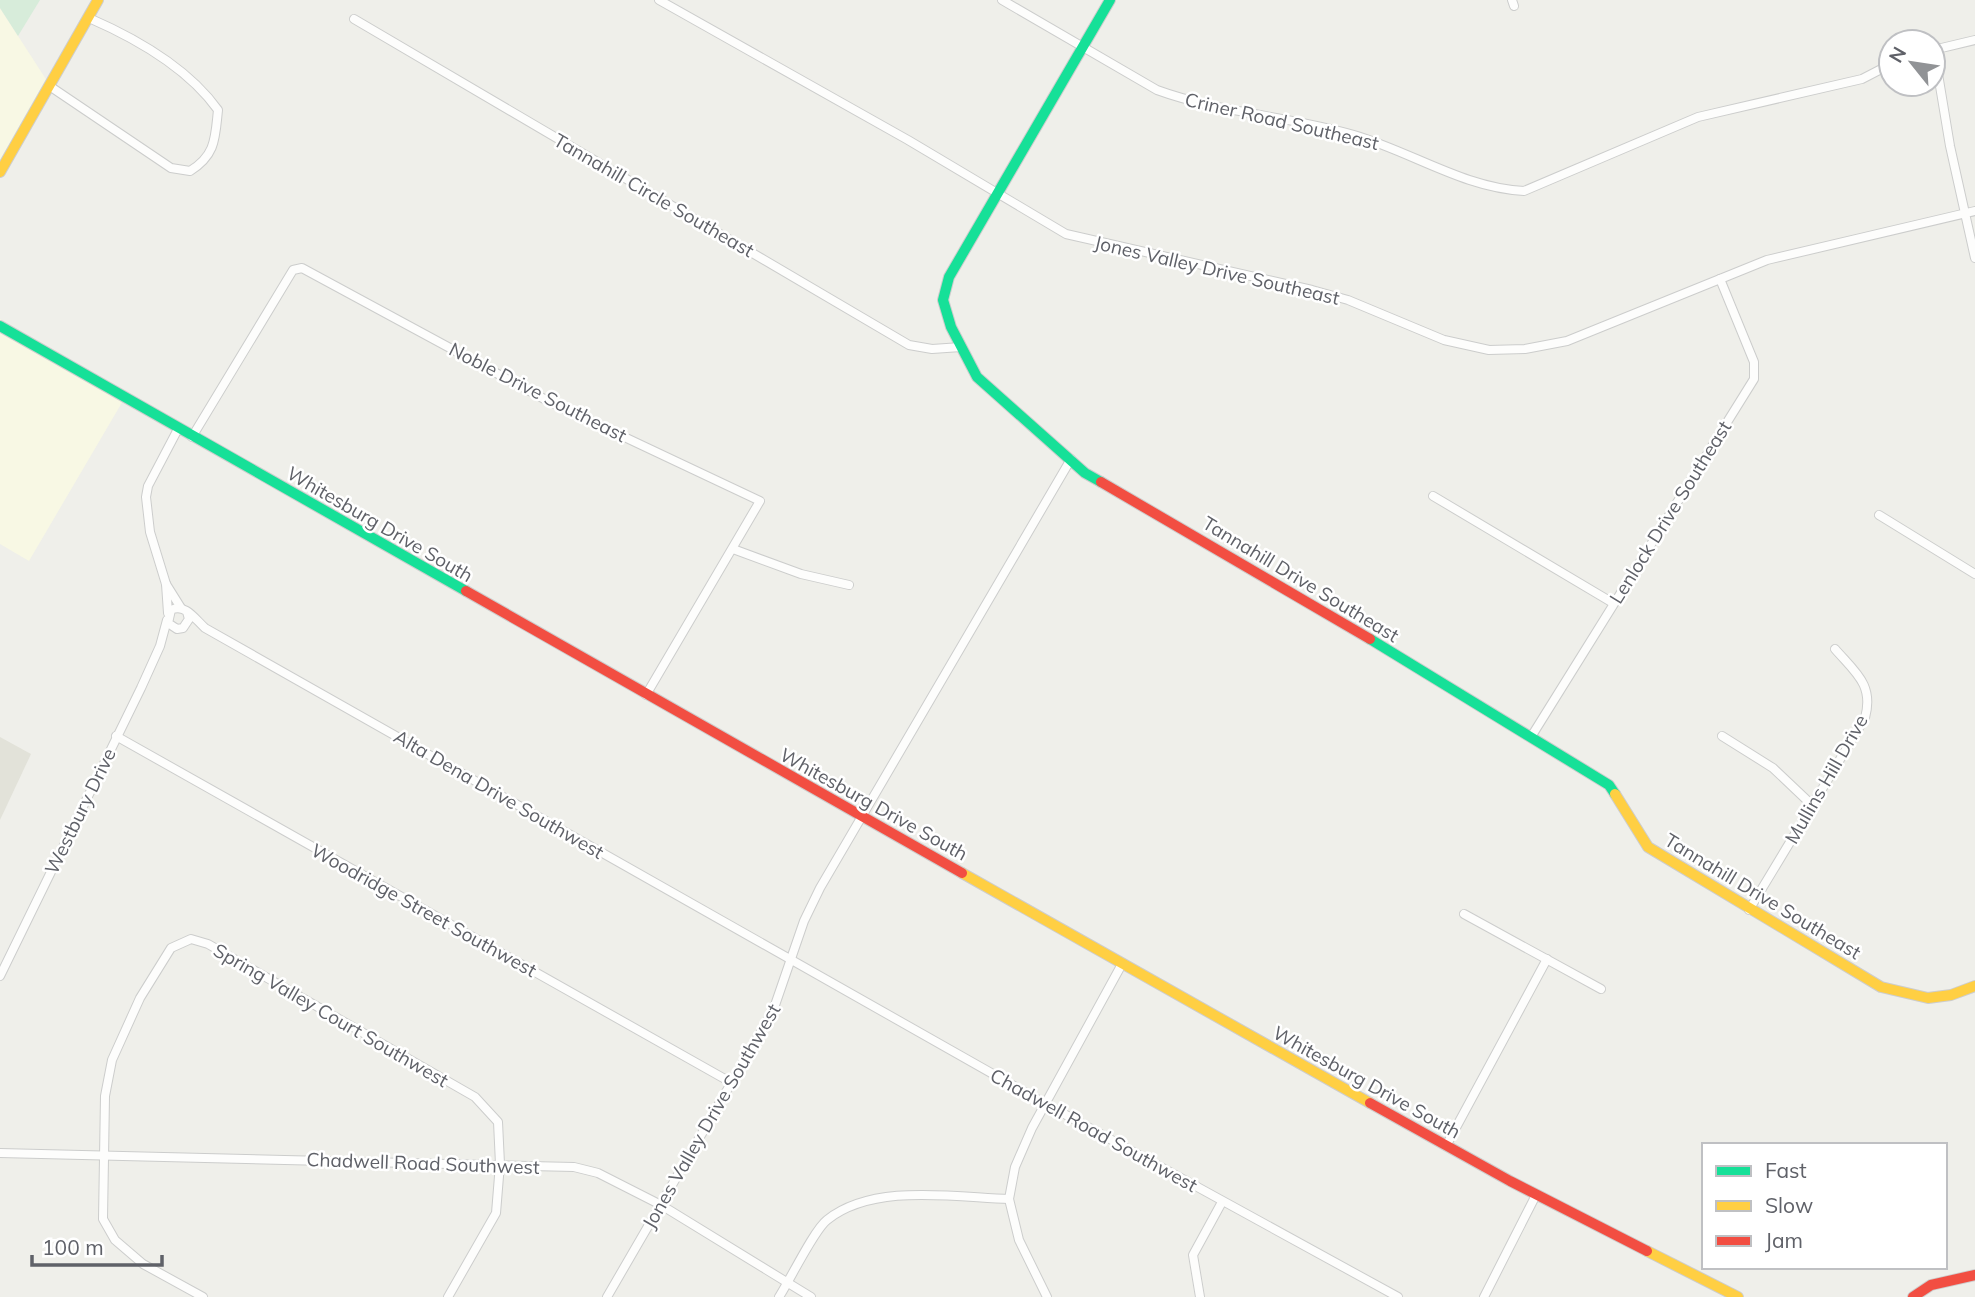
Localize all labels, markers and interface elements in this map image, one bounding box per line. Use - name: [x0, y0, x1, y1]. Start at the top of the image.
- north arrow: [1877, 28, 1947, 98]
- text: N: [1883, 42, 1911, 67]
- street label: Criner Road Southeast: [1183, 87, 1382, 155]
- street label: Tannahill Circle Southeast: [550, 128, 759, 262]
- street label: Jones Valley Drive Southeast: [1092, 230, 1342, 310]
- street label: Noble Drive Southeast: [445, 337, 631, 447]
- street label: Lenlock Drive Southeast: [1604, 416, 1736, 608]
- street label: Whitesburg Drive South: [283, 461, 477, 587]
- street label: Tannahill Drive Southeast: [1198, 511, 1404, 647]
- street label: Mullins Hill Drive: [1779, 710, 1873, 848]
- street label: Alta Dena Drive Southwest: [390, 724, 609, 864]
- street label: Whitesburg Drive South: [776, 742, 972, 866]
- street label: Westbury Drive: [39, 744, 121, 878]
- street label: Tannahill Drive Southeast: [1660, 828, 1866, 964]
- street label: Woodridge Street Southwest: [307, 838, 541, 982]
- street label: Spring Valley Court Southwest: [209, 938, 453, 1092]
- street label: Jones Valley Drive Southwest: [637, 999, 785, 1233]
- street label: Whitesburg Drive South: [1269, 1020, 1465, 1144]
- street label: Chadwell Road Southwest: [986, 1063, 1202, 1197]
- legend: [1702, 1143, 1947, 1269]
- street label: Chadwell Road Southwest: [306, 1147, 540, 1179]
- text: Fast: [1765, 1157, 1807, 1183]
- text: Slow: [1765, 1192, 1813, 1218]
- scale bar: [32, 1224, 161, 1268]
- text: Jam: [1765, 1227, 1803, 1253]
- text: 100 m: [42, 1234, 104, 1260]

